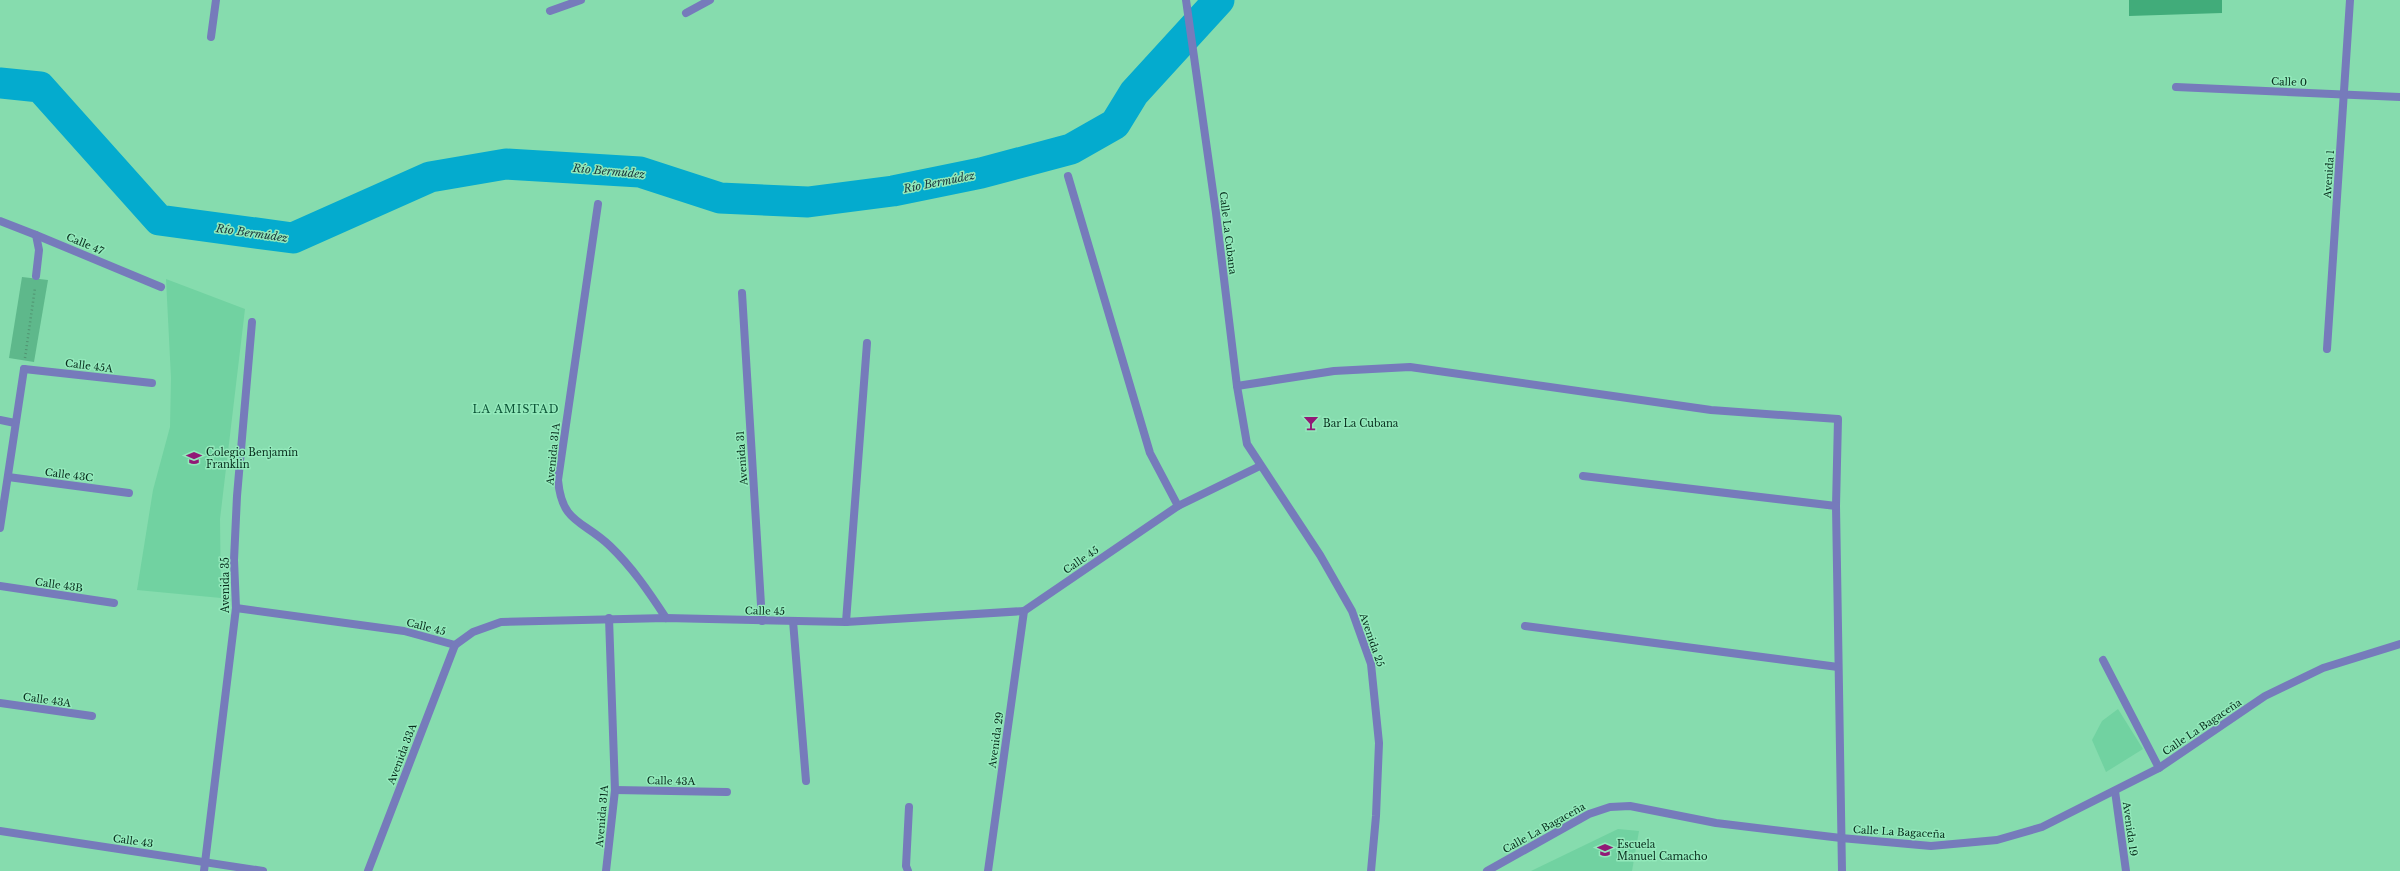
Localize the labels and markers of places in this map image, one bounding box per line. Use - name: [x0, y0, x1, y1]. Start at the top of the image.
- bar icon: Bar La Cubana: [1302, 414, 1320, 432]
- place label: Bar La Cubana: [1323, 417, 1399, 430]
- place label: Colegio Benjamín Franklin: [206, 446, 298, 471]
- school or university icon: Colegio Benjamín Franklin: [185, 449, 203, 467]
- place label: Escuela Manuel Camacho: [1617, 838, 1708, 863]
- school or university icon: Escuela Manuel Camacho: [1596, 841, 1614, 859]

